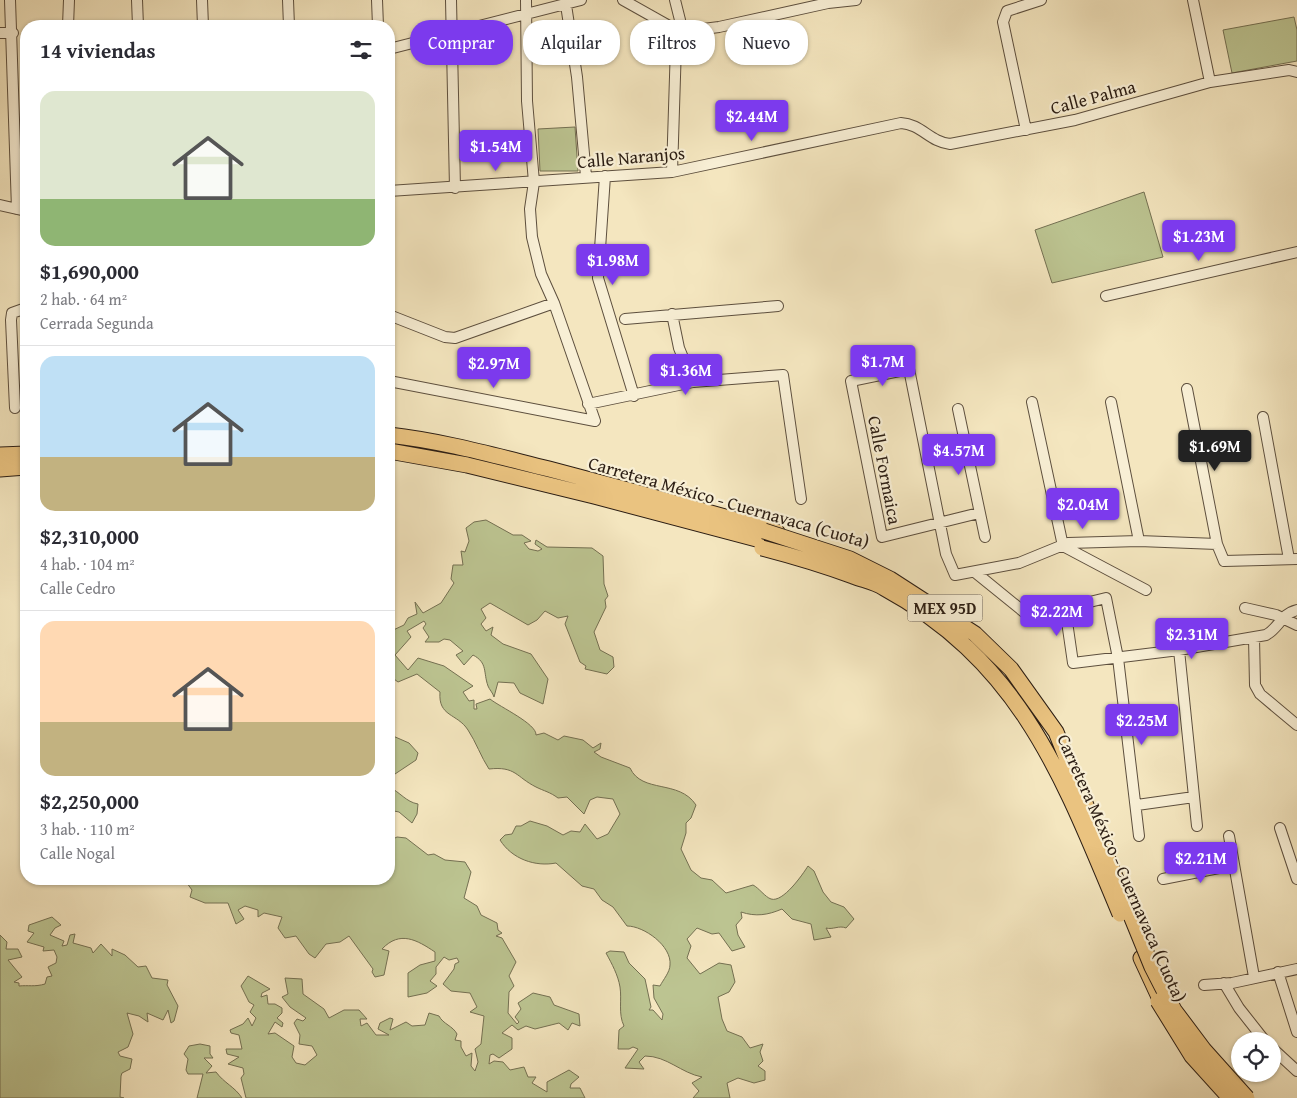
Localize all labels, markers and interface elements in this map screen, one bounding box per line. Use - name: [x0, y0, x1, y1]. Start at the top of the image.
- chip: Comprar: [410, 20, 513, 65]
- chip: Alquilar: [523, 20, 620, 65]
- chip: Filtros: [630, 20, 715, 65]
- chip: Nuevo: [725, 20, 808, 65]
- text: 14 viviendas: [40, 35, 156, 66]
- icon: filters: [347, 36, 375, 64]
- street label: Calle Palma: [1047, 73, 1139, 121]
- pin: $2.44M: [711, 100, 793, 142]
- text: $2.44M: [726, 104, 778, 128]
- icon: home: [163, 123, 253, 213]
- pin: $1.54M: [455, 130, 537, 172]
- text: $1.54M: [470, 134, 522, 158]
- street label: Calle Naranjos: [576, 139, 686, 175]
- pin: $1.23M: [1158, 220, 1240, 262]
- text: $1.23M: [1173, 224, 1225, 248]
- pin: $1.98M: [572, 244, 654, 286]
- text: $1.98M: [587, 248, 639, 272]
- text: $1,690,000: [40, 256, 139, 287]
- text: 2 hab. · 64 m²: [40, 287, 127, 311]
- text: Cerrada Segunda: [40, 311, 153, 335]
- pin: $1.7M: [848, 344, 918, 387]
- pin: $2.97M: [453, 346, 535, 389]
- text: $1.7M: [861, 349, 905, 373]
- text: $2.97M: [468, 351, 520, 375]
- pin: $1.36M: [645, 354, 727, 396]
- text: $1.36M: [660, 358, 712, 382]
- icon: home: [163, 389, 253, 479]
- street label: Calle Formaica: [861, 413, 909, 527]
- pin: $1.69M: [1174, 430, 1256, 472]
- pin: $4.57M: [918, 434, 1000, 476]
- text: $1.69M: [1189, 434, 1241, 458]
- text: $4.57M: [933, 438, 985, 462]
- street label: Carretera México - Cuernavaca (Cuota): [585, 449, 873, 555]
- pin: $2.04M: [1042, 488, 1124, 530]
- text: $2.04M: [1057, 492, 1109, 516]
- text: $2,310,000: [40, 521, 139, 552]
- text: 4 hab. · 104 m²: [40, 552, 135, 576]
- text: Calle Cedro: [40, 576, 116, 600]
- road number: MEX 95D: [908, 594, 982, 622]
- pin: $2.22M: [1016, 594, 1098, 637]
- text: $2.22M: [1031, 599, 1083, 623]
- pin: $2.31M: [1151, 618, 1233, 660]
- text: $2.31M: [1166, 622, 1218, 646]
- icon: home: [163, 654, 253, 744]
- pin: $2.25M: [1101, 704, 1183, 746]
- text: $2.25M: [1116, 708, 1168, 732]
- street label: Carretera México - Cuernavaca (Cuota): [1050, 730, 1194, 1006]
- text: $2,250,000: [40, 786, 139, 817]
- text: 3 hab. · 110 m²: [40, 817, 135, 841]
- text: Calle Nogal: [40, 841, 115, 865]
- pin: $2.21M: [1160, 842, 1242, 884]
- text: $2.21M: [1175, 846, 1227, 870]
- map controls: [1231, 1032, 1281, 1082]
- button: locate: [1231, 1032, 1281, 1082]

